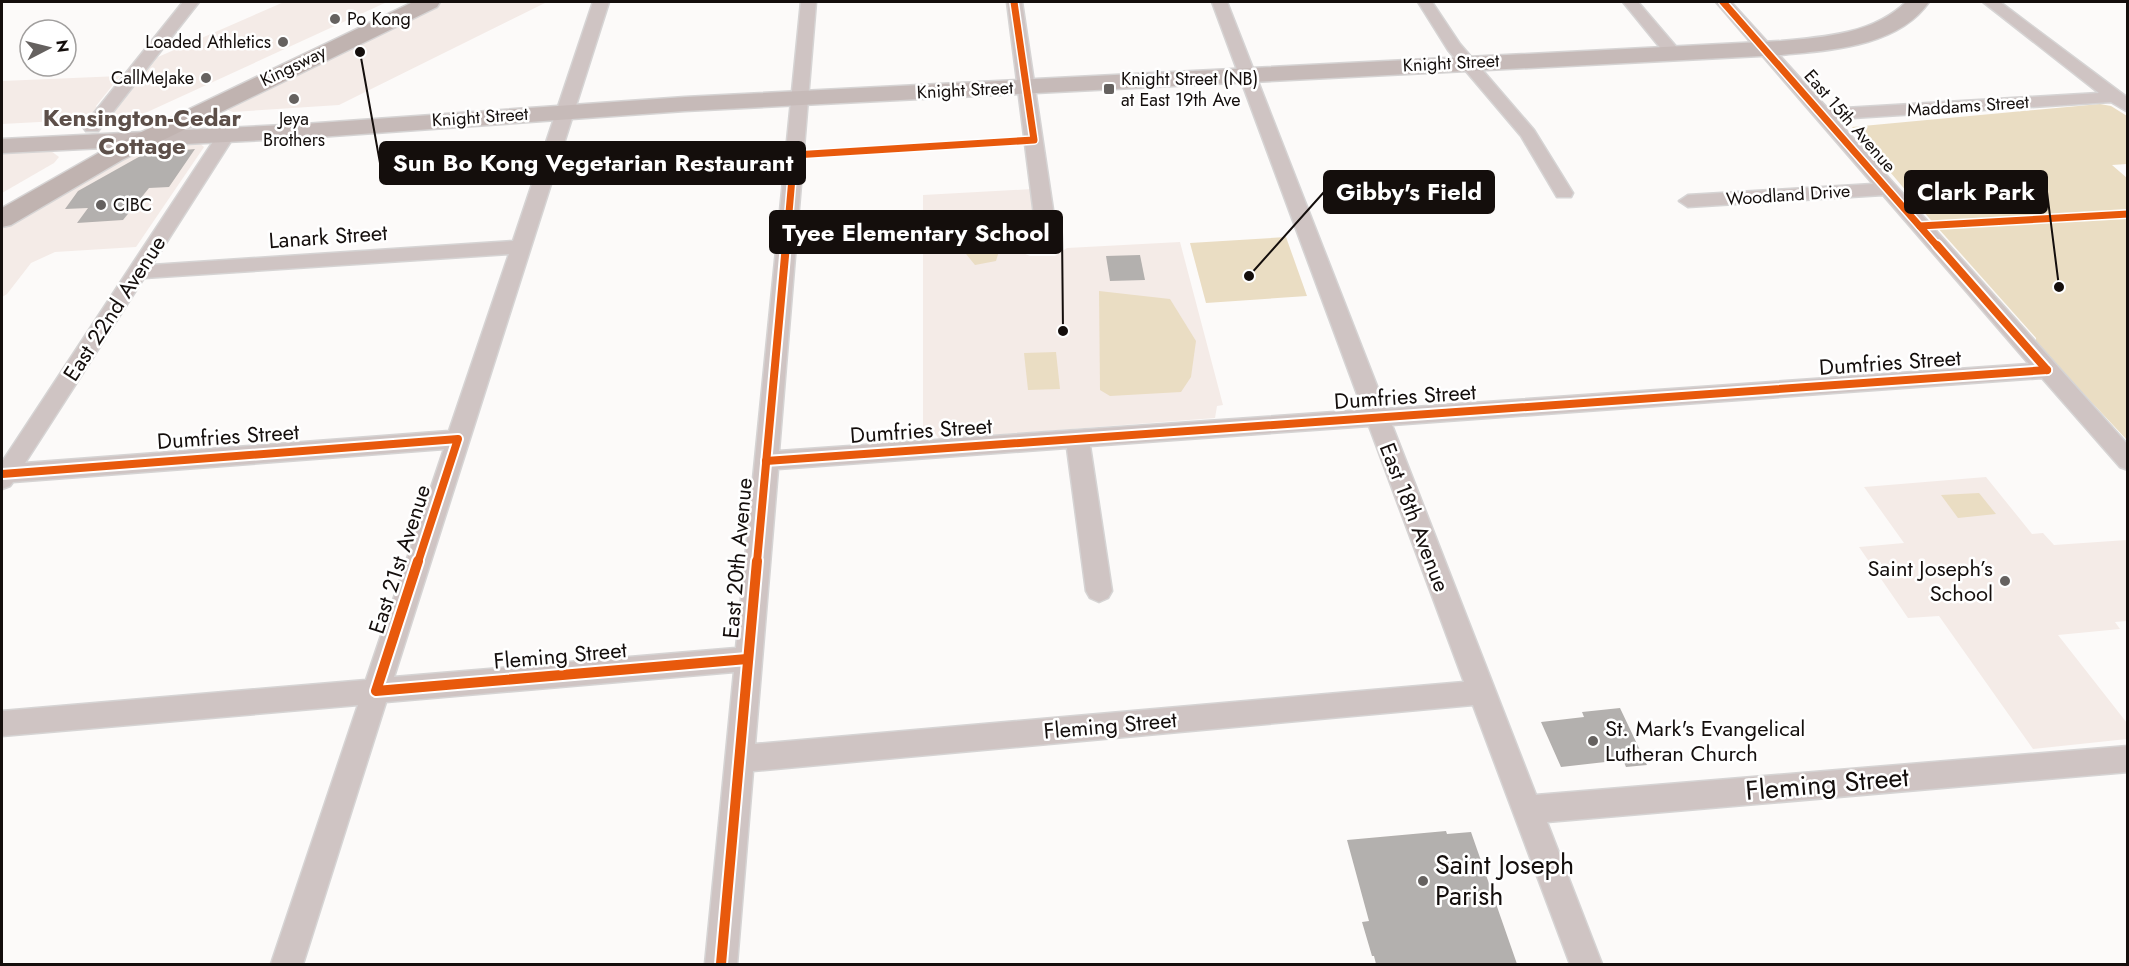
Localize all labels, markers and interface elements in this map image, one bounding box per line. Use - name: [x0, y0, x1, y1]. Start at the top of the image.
- place label: Po Kong: [347, 6, 411, 32]
- marker: Po Kong: [328, 12, 342, 26]
- north arrow: [18, 18, 78, 78]
- place label: Loaded Athletics: [145, 29, 271, 55]
- marker: Loaded Athletics: [276, 35, 290, 49]
- text: N: [50, 39, 75, 54]
- street label: Kingsway: [256, 39, 330, 93]
- street label: Knight Street: [1402, 47, 1501, 79]
- street label: East 15th Avenue: [1798, 64, 1902, 178]
- place label: CallMeJake: [111, 65, 194, 91]
- place label: Knight Street (NB) at East 19th Ave: [1121, 66, 1258, 113]
- marker: CallMeJake: [199, 71, 213, 85]
- street label: Knight Street: [916, 74, 1015, 106]
- marker: Knight Street (NB) at East 19th Ave: [1102, 82, 1116, 96]
- street label: Maddams Street: [1906, 89, 2030, 123]
- marker: Jeya Brothers: [287, 92, 301, 106]
- district label: Kensington-Cedar Cottage: [43, 100, 241, 163]
- street label: Knight Street: [431, 101, 530, 133]
- place label: Jeya Brothers: [263, 106, 325, 153]
- callout: Sun Bo Kong Vegetarian Restaurant: [380, 142, 805, 184]
- text: Sun Bo Kong Vegetarian Restaurant: [393, 145, 794, 180]
- callout: Gibby's Field: [1324, 171, 1494, 213]
- callout: Clark Park: [1905, 171, 2047, 213]
- text: Gibby's Field: [1336, 174, 1482, 209]
- text: Clark Park: [1917, 174, 2035, 209]
- street label: Woodland Drive: [1725, 178, 1851, 212]
- place label: CIBC: [113, 192, 152, 218]
- marker: CIBC: [94, 198, 108, 212]
- callout: Tyee Elementary School: [770, 211, 1062, 253]
- text: Tyee Elementary School: [782, 215, 1050, 250]
- street label: Lanark Street: [268, 216, 389, 256]
- street label: East 22nd Avenue: [55, 229, 173, 387]
- street label: Dumfries Street: [1818, 341, 1963, 383]
- street label: Dumfries Street: [1333, 375, 1478, 417]
- street label: Dumfries Street: [849, 409, 994, 451]
- street label: Dumfries Street: [156, 415, 301, 457]
- street label: East 18th Avenue: [1372, 438, 1458, 596]
- street label: East 20th Avenue: [714, 476, 760, 640]
- street label: East 21st Avenue: [360, 480, 438, 638]
- place label: Saint Joseph’s School: [1868, 552, 1993, 609]
- marker: Saint Joseph’s School: [1998, 574, 2012, 588]
- street label: Fleming Street: [492, 633, 629, 677]
- street label: Fleming Street: [1042, 703, 1179, 747]
- place label: St. Mark's Evangelical Lutheran Church: [1605, 712, 1805, 769]
- marker: St. Mark's Evangelical Lutheran Church: [1586, 734, 1600, 748]
- street label: Fleming Street: [1744, 757, 1911, 810]
- place label: Saint Joseph Parish: [1435, 845, 1574, 915]
- marker: Saint Joseph Parish: [1416, 874, 1430, 888]

